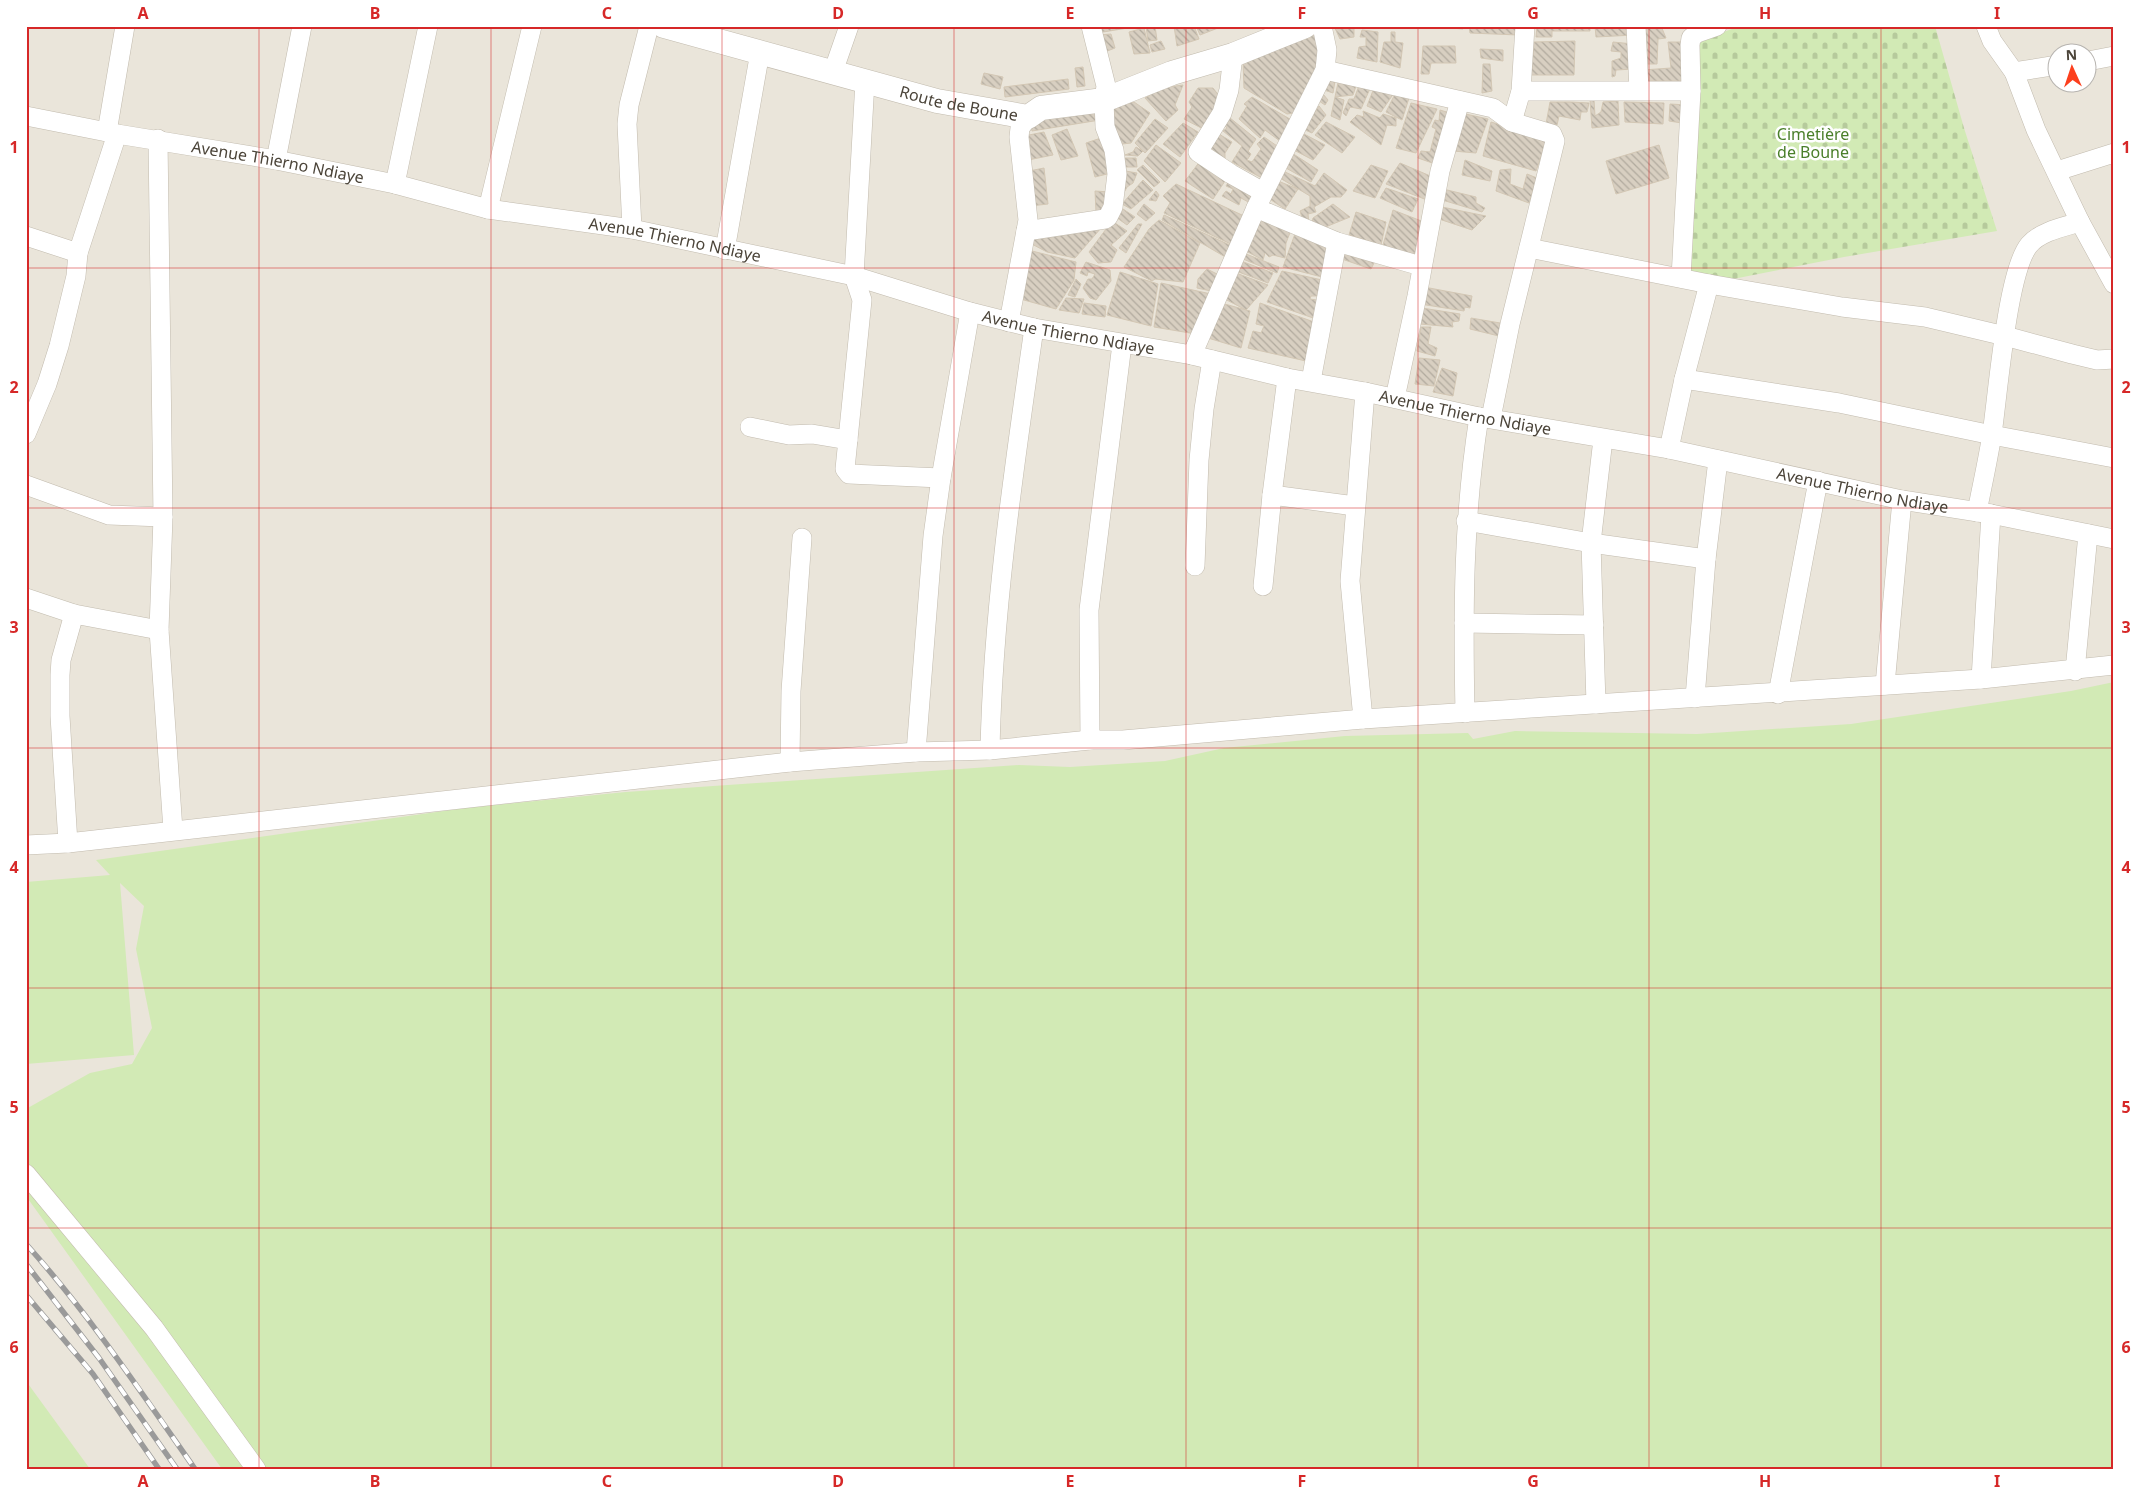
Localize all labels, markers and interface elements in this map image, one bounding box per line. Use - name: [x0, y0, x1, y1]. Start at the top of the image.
- text: A: [137, 2, 149, 24]
- text: B: [370, 2, 380, 24]
- text: C: [602, 2, 612, 24]
- text: D: [832, 2, 844, 24]
- text: E: [1066, 2, 1075, 24]
- text: F: [1298, 2, 1306, 24]
- text: G: [1527, 2, 1539, 24]
- text: H: [1759, 2, 1771, 24]
- text: I: [1994, 2, 2000, 24]
- north arrow: [2048, 42, 2098, 92]
- text: N: [2065, 45, 2077, 64]
- street label: Route de Boune: [897, 80, 1020, 126]
- park label: Cimetière de Boune: [1777, 123, 1849, 163]
- street label: Avenue Thierno Ndiaye: [190, 135, 366, 189]
- text: 1: [9, 136, 19, 158]
- text: 1: [2121, 136, 2131, 158]
- street label: Avenue Thierno Ndiaye: [587, 212, 763, 267]
- street label: Avenue Thierno Ndiaye: [980, 305, 1156, 359]
- text: 2: [9, 376, 19, 398]
- text: 2: [2121, 376, 2131, 398]
- street label: Avenue Thierno Ndiaye: [1377, 384, 1553, 440]
- street label: Avenue Thierno Ndiaye: [1775, 462, 1950, 518]
- text: 3: [9, 616, 19, 638]
- text: 3: [2121, 616, 2131, 638]
- text: 4: [9, 856, 19, 878]
- text: 4: [2121, 856, 2131, 878]
- text: 5: [9, 1096, 19, 1118]
- text: 5: [2121, 1096, 2131, 1118]
- text: 6: [9, 1336, 19, 1358]
- text: 6: [2121, 1336, 2131, 1358]
- text: A: [137, 1470, 149, 1492]
- text: B: [370, 1470, 380, 1492]
- text: C: [602, 1470, 612, 1492]
- text: D: [832, 1470, 844, 1492]
- text: E: [1066, 1470, 1075, 1492]
- text: F: [1298, 1470, 1306, 1492]
- text: G: [1527, 1470, 1539, 1492]
- text: H: [1759, 1470, 1771, 1492]
- text: I: [1994, 1470, 2000, 1492]

